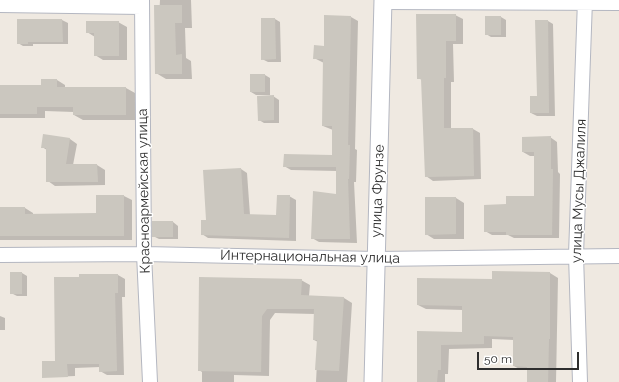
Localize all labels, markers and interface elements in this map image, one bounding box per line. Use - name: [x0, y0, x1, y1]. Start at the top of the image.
- street label: Красноармейская улица: [134, 108, 154, 274]
- street label: улица Мусы Джалиля: [568, 119, 590, 263]
- street label: улица Фрунзе: [368, 144, 388, 238]
- street label: Интернациональная улица: [220, 247, 400, 267]
- scale bar: [479, 344, 581, 370]
- text: 50 m: [484, 352, 512, 366]

